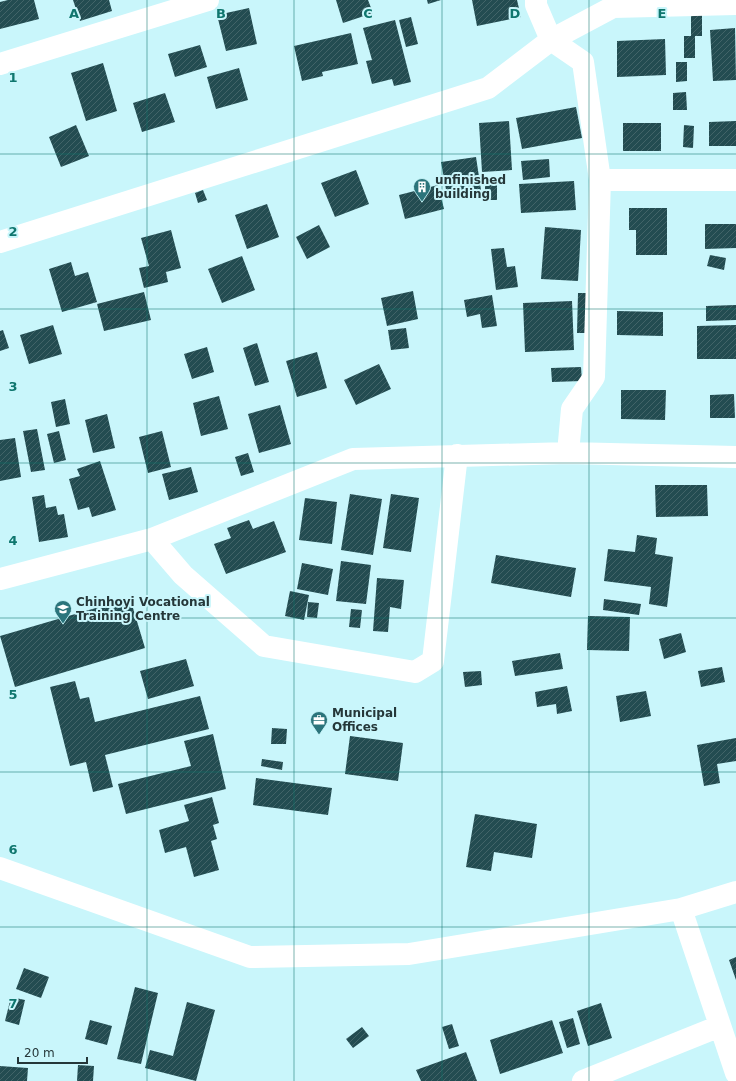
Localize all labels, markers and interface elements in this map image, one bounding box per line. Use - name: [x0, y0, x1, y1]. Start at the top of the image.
- text: A: [69, 6, 79, 21]
- text: B: [216, 6, 226, 21]
- text: C: [363, 6, 373, 21]
- text: D: [510, 6, 521, 21]
- text: E: [658, 6, 666, 21]
- text: 1: [8, 70, 18, 85]
- place label: unfinished building: [435, 173, 506, 201]
- building icon: unfinished building: [412, 177, 432, 202]
- text: 2: [8, 224, 18, 239]
- text: 3: [8, 379, 18, 394]
- text: 4: [8, 533, 18, 548]
- place label: Chinhoyi Vocational Training Centre: [76, 595, 210, 623]
- school or university icon: Chinhoyi Vocational Training Centre: [53, 599, 73, 624]
- text: 5: [8, 687, 18, 702]
- place label: Municipal Offices: [332, 706, 397, 734]
- office icon: Municipal Offices: [309, 710, 329, 735]
- text: 6: [8, 842, 18, 857]
- text: 7: [8, 996, 18, 1011]
- scale bar: [18, 1039, 87, 1065]
- text: 20 m: [24, 1046, 55, 1060]

